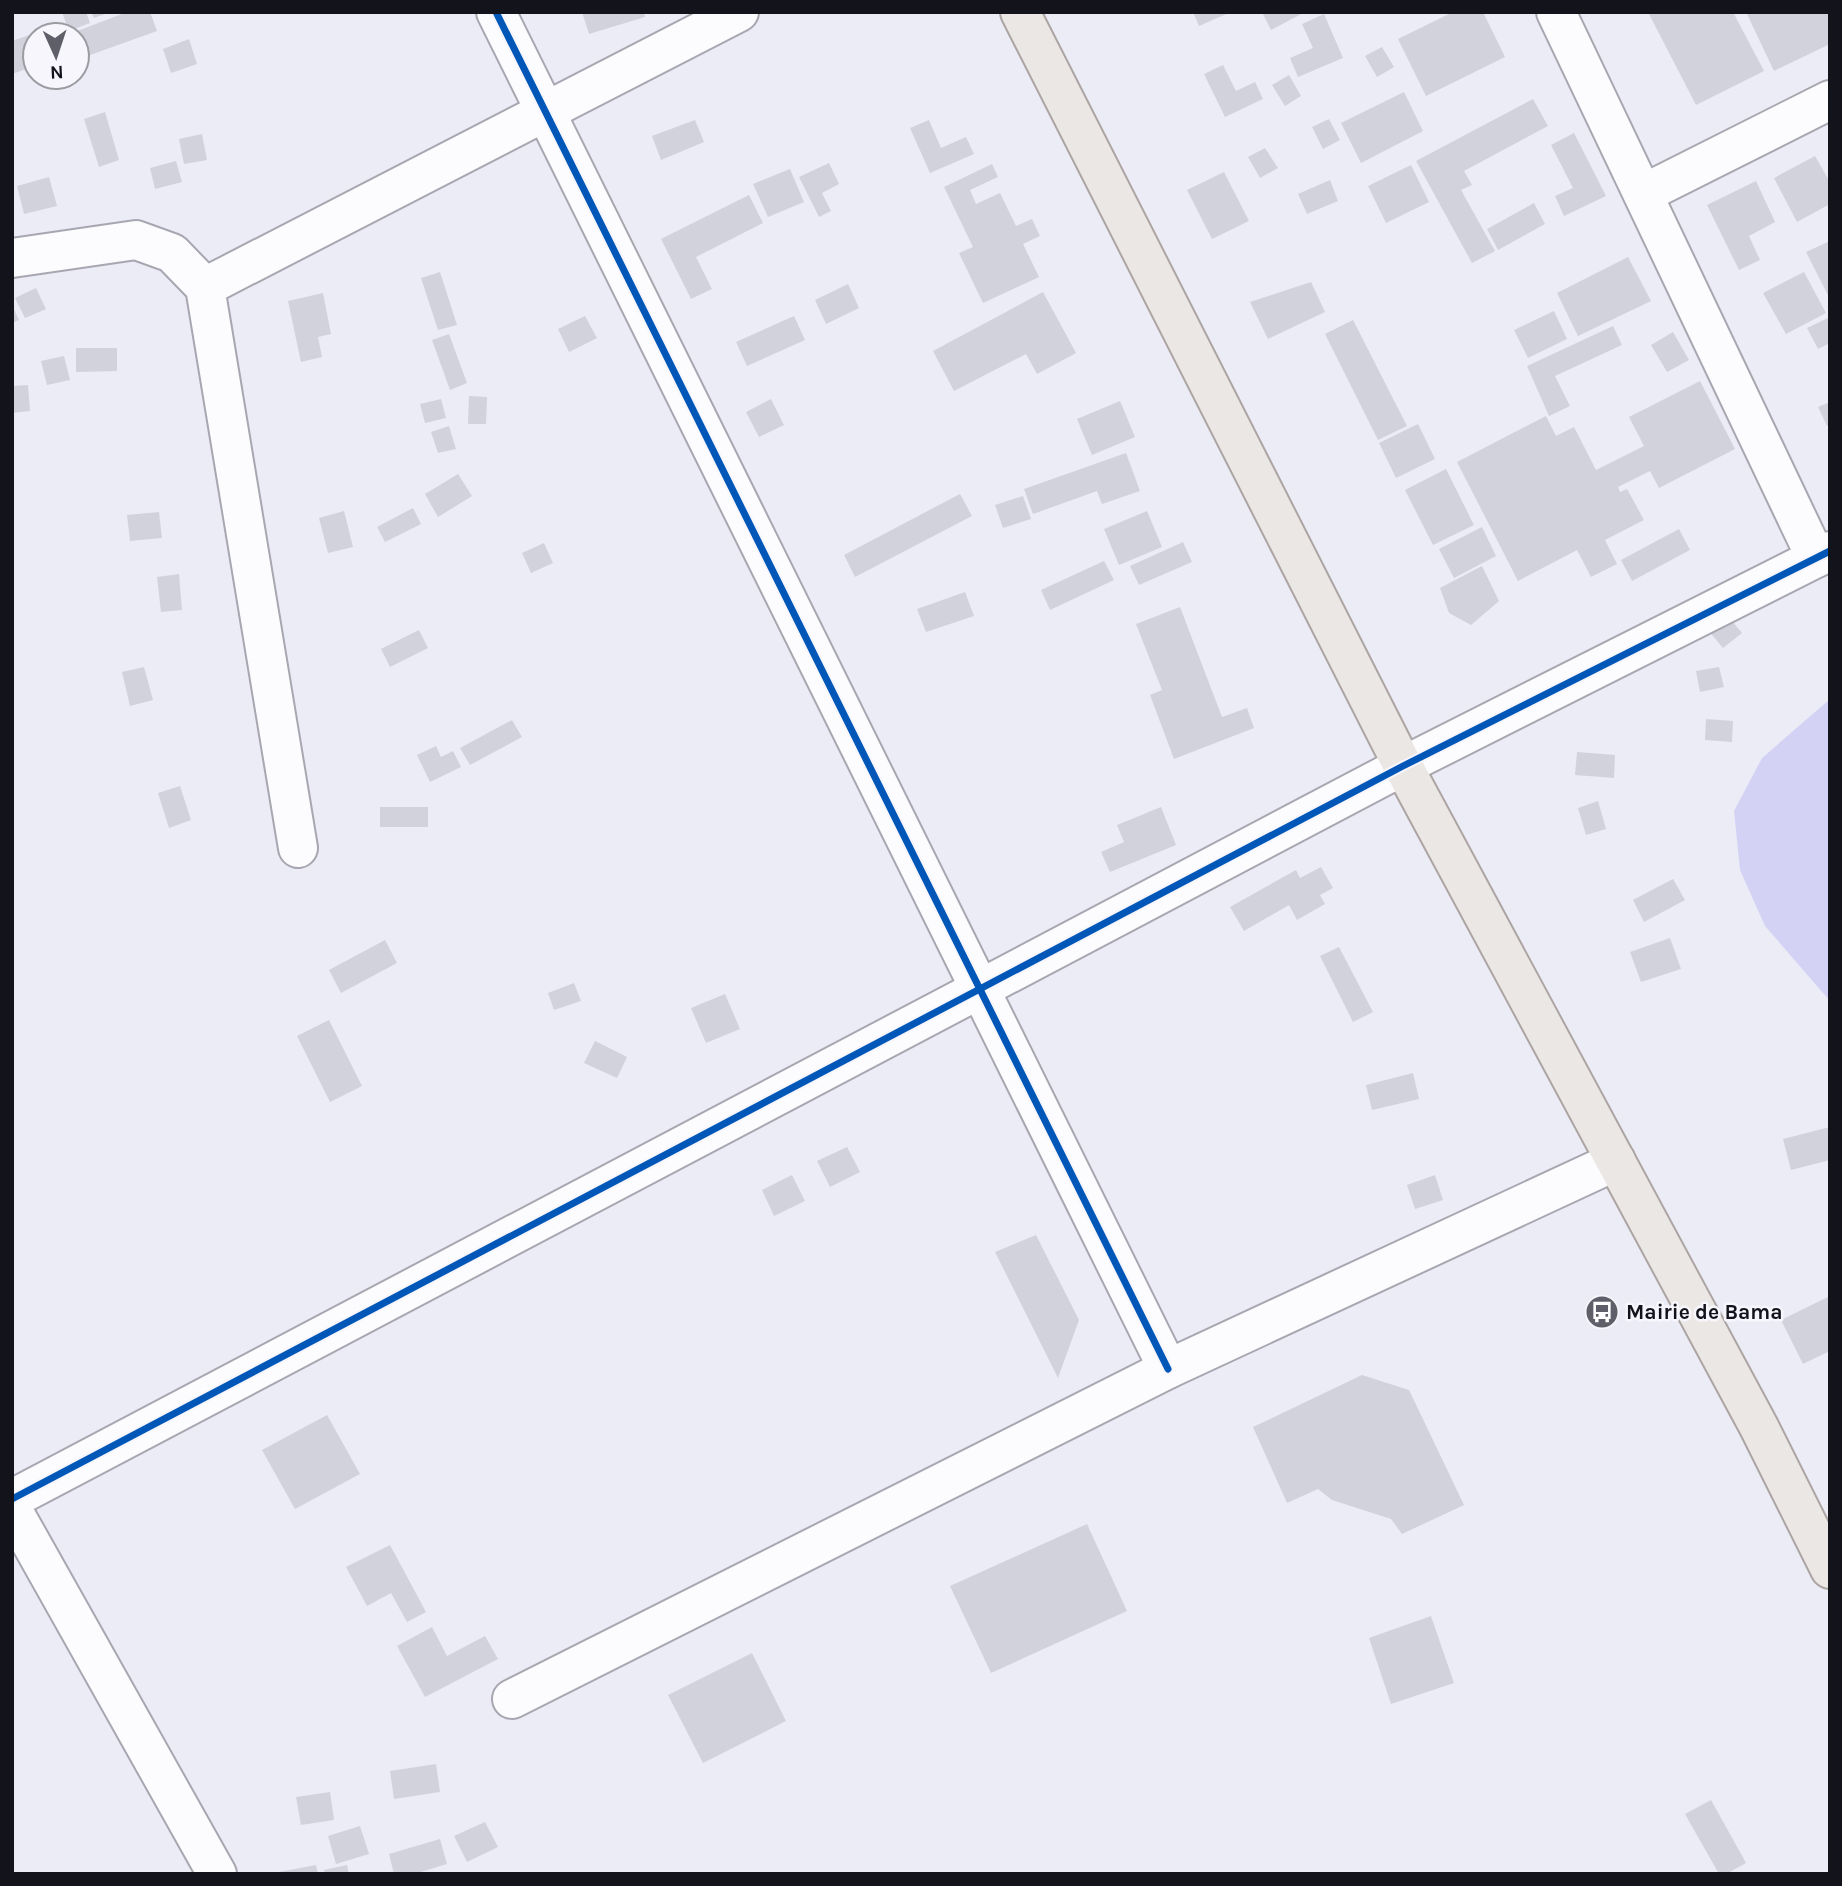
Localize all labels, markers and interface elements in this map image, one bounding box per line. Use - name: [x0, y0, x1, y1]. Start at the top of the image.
- north arrow: [21, 21, 91, 91]
- text: N: [49, 61, 64, 83]
- bus stop icon: Mairie de Bama: [1583, 1293, 1621, 1331]
- place label: Mairie de Bama: [1626, 1300, 1783, 1324]

